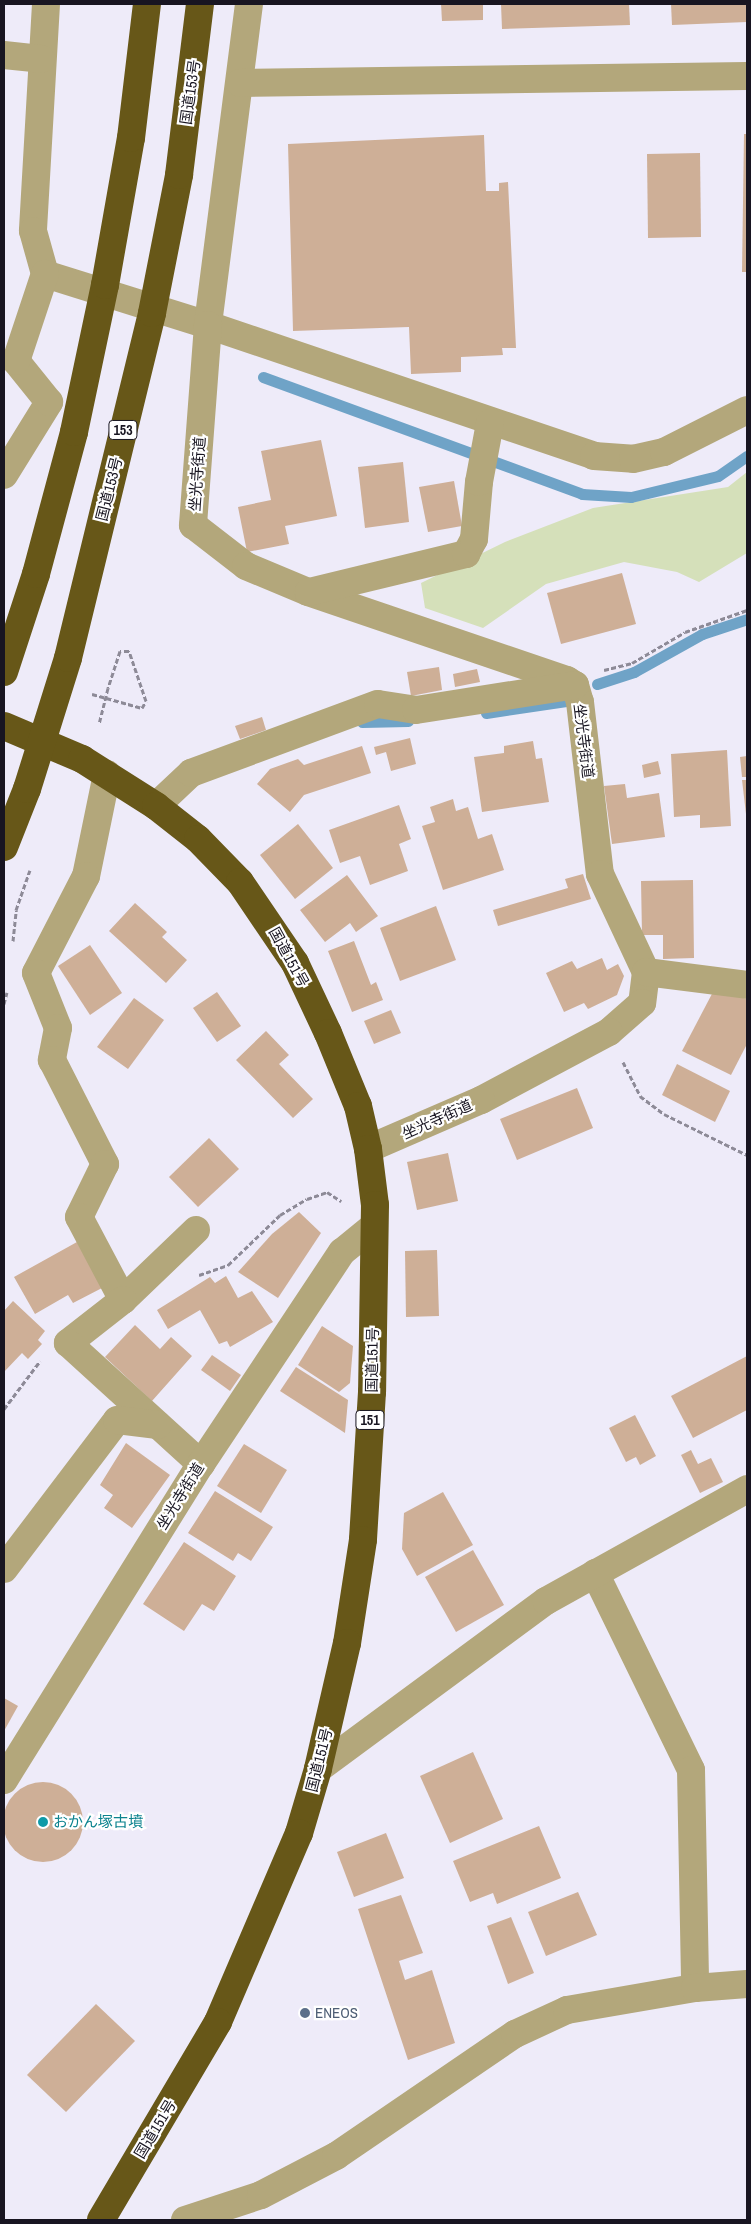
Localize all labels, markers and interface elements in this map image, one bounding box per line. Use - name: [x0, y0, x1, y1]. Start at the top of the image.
- street label: 国道153号: [177, 58, 203, 126]
- road number: 153: [108, 418, 138, 442]
- street label: 坐光寺街道: [185, 436, 209, 512]
- street label: 国道153号: [92, 455, 126, 523]
- street label: 坐光寺街道: [570, 703, 598, 779]
- street label: 国道151号: [265, 924, 313, 990]
- street label: 坐光寺街道: [399, 1096, 475, 1142]
- street label: 国道151号: [362, 1327, 382, 1393]
- road number: 151: [355, 1408, 385, 1432]
- street label: 坐光寺街道: [152, 1459, 208, 1533]
- street label: 国道151号: [302, 1726, 336, 1794]
- place label: おかん塚古墳: [53, 1813, 143, 1831]
- marker: おかん塚古墳: [37, 1816, 49, 1828]
- place label: ENEOS: [315, 2004, 358, 2022]
- marker: ENEOS: [299, 2007, 311, 2019]
- street label: 国道151号: [130, 2096, 180, 2162]

